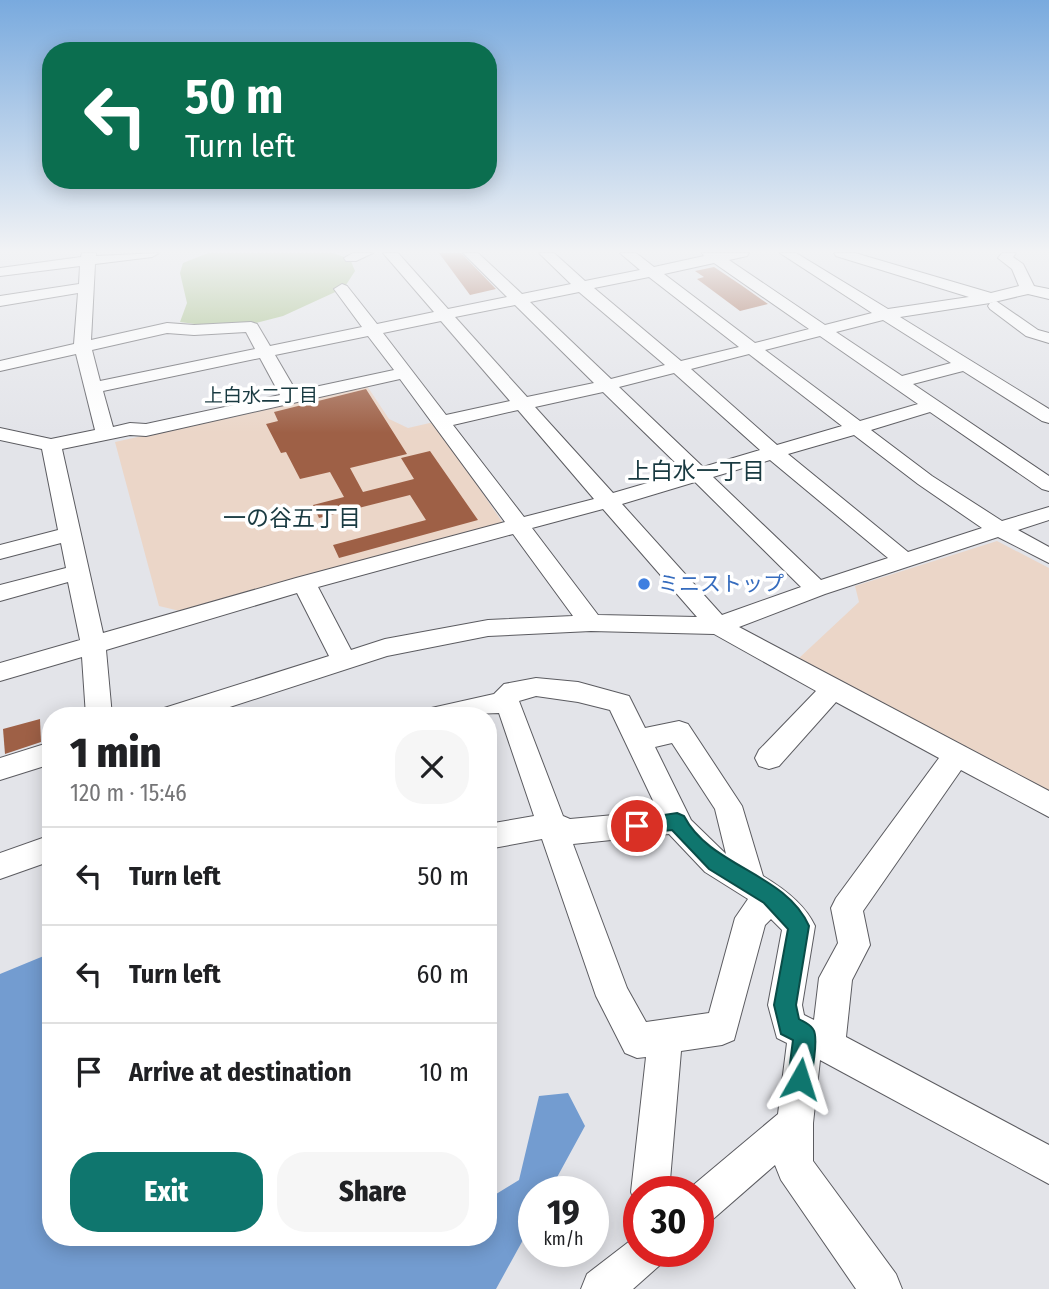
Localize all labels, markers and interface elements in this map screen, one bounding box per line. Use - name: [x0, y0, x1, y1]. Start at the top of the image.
- text: 50 m: [185, 67, 283, 126]
- icon: left: [70, 70, 161, 161]
- text: Turn left: [185, 127, 295, 165]
- district label: 上白水二丁目: [204, 384, 318, 407]
- district label: 上白水一丁目: [627, 457, 765, 485]
- district label: 一の谷五丁目: [223, 504, 361, 532]
- place label: ミニストップ: [658, 571, 784, 597]
- marker: ミニストップ: [636, 576, 652, 592]
- text: 1 min: [70, 728, 161, 778]
- button: close: [395, 730, 469, 804]
- text: 120 m · 15:46: [70, 779, 187, 807]
- pin: [607, 796, 667, 856]
- icon: arrive: [618, 807, 656, 845]
- icon: left: [70, 857, 108, 895]
- text: Turn left: [129, 861, 221, 892]
- text: 50 m: [417, 861, 469, 892]
- icon: left: [70, 955, 108, 993]
- text: Turn left: [129, 959, 221, 990]
- text: 60 m: [416, 959, 469, 990]
- position arrow: [763, 1042, 837, 1116]
- icon: arrive: [70, 1053, 108, 1091]
- text: Arrive at destination: [129, 1057, 352, 1088]
- text: 10 m: [419, 1057, 469, 1088]
- button: Exit: [70, 1152, 263, 1232]
- button: Share: [277, 1152, 469, 1232]
- speed limit sign: 30: [623, 1176, 714, 1267]
- text: 19: [547, 1191, 580, 1233]
- text: km/h: [543, 1228, 584, 1250]

